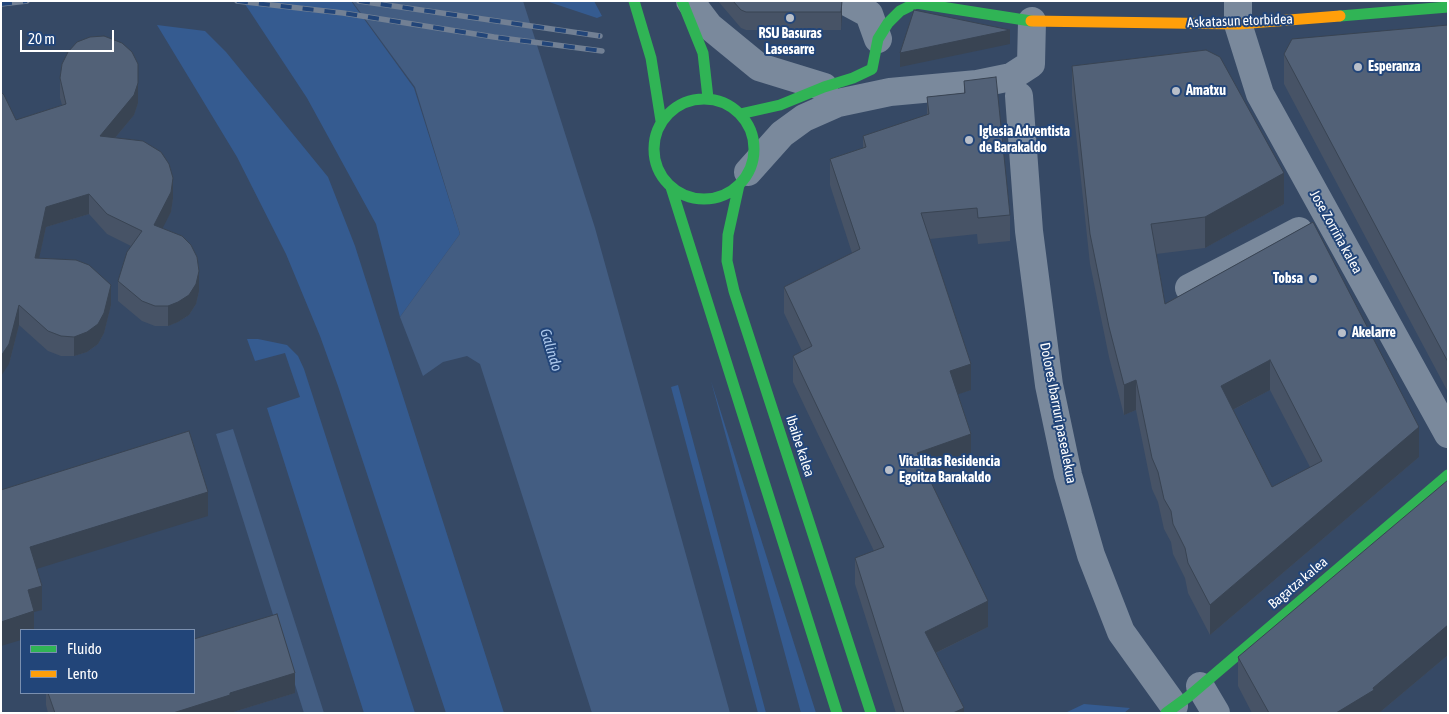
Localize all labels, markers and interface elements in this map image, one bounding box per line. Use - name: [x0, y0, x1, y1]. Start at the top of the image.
- street label: Askatasun etorbidea: [1187, 11, 1293, 31]
- marker: RSU Basuras Lasesarre: [784, 12, 796, 24]
- scale bar: [22, 20, 116, 52]
- place label: RSU Basuras Lasesarre: [758, 26, 822, 58]
- text: 20 m: [28, 30, 55, 47]
- place label: Esperanza: [1368, 59, 1421, 75]
- marker: Esperanza: [1352, 61, 1364, 73]
- place label: Amatxu: [1186, 83, 1226, 99]
- marker: Amatxu: [1170, 85, 1182, 97]
- place label: Iglesia Adventista de Barakaldo: [979, 124, 1070, 156]
- marker: Iglesia Adventista de Barakaldo: [963, 134, 975, 146]
- street label: Jose Zorriña kalea: [1306, 187, 1366, 277]
- place label: Tobsa: [1273, 271, 1303, 287]
- marker: Tobsa: [1307, 273, 1319, 285]
- place label: Akelarre: [1352, 325, 1396, 341]
- water label: Galindo: [536, 326, 566, 374]
- marker: Akelarre: [1336, 327, 1348, 339]
- street label: Dolores Ibarruri pasealekua: [1036, 341, 1080, 485]
- street label: Ibaibe kalea: [782, 413, 818, 479]
- place label: Vitalitas Residencia Egoitza Barakaldo: [899, 454, 1000, 487]
- marker: Vitalitas Residencia Egoitza Barakaldo: [883, 464, 895, 476]
- street label: Bagatza kalea: [1265, 553, 1331, 613]
- legend: [20, 629, 195, 694]
- text: Fluido: [67, 640, 102, 657]
- text: Lento: [67, 665, 98, 682]

